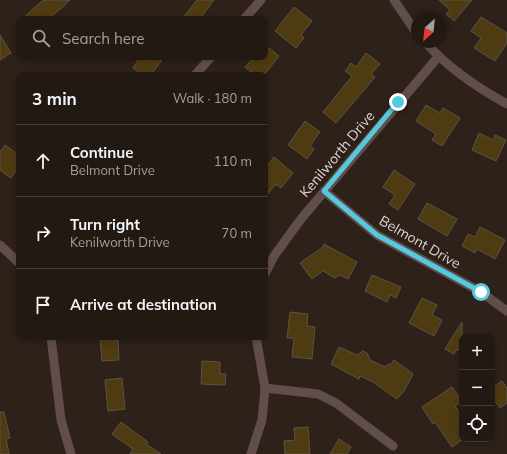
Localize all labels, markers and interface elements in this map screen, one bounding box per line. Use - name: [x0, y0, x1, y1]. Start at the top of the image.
- north arrow: [411, 12, 447, 48]
- search box: [16, 16, 268, 60]
- icon: search: [30, 27, 52, 49]
- text: Search here: [62, 29, 144, 48]
- text: 3 min: [32, 88, 77, 109]
- text: Walk · 180 m: [173, 90, 252, 106]
- route end: [389, 93, 407, 111]
- street label: Kenilworth Drive: [296, 107, 378, 201]
- text: Continue: [70, 143, 133, 162]
- icon: ahead: [32, 150, 54, 172]
- text: 110 m: [214, 153, 252, 169]
- text: Belmont Drive: [70, 162, 155, 178]
- street label: Belmont Drive: [376, 211, 464, 273]
- text: Turn right: [70, 215, 140, 234]
- icon: right: [32, 222, 54, 244]
- text: 70 m: [222, 225, 252, 241]
- text: Kenilworth Drive: [70, 234, 170, 250]
- route start: [472, 283, 490, 301]
- icon: arrive: [32, 294, 54, 316]
- text: Arrive at destination: [70, 295, 217, 314]
- map controls: [459, 334, 495, 442]
- button: +: [459, 334, 495, 370]
- button: −: [459, 370, 495, 406]
- button: locate: [459, 406, 495, 442]

